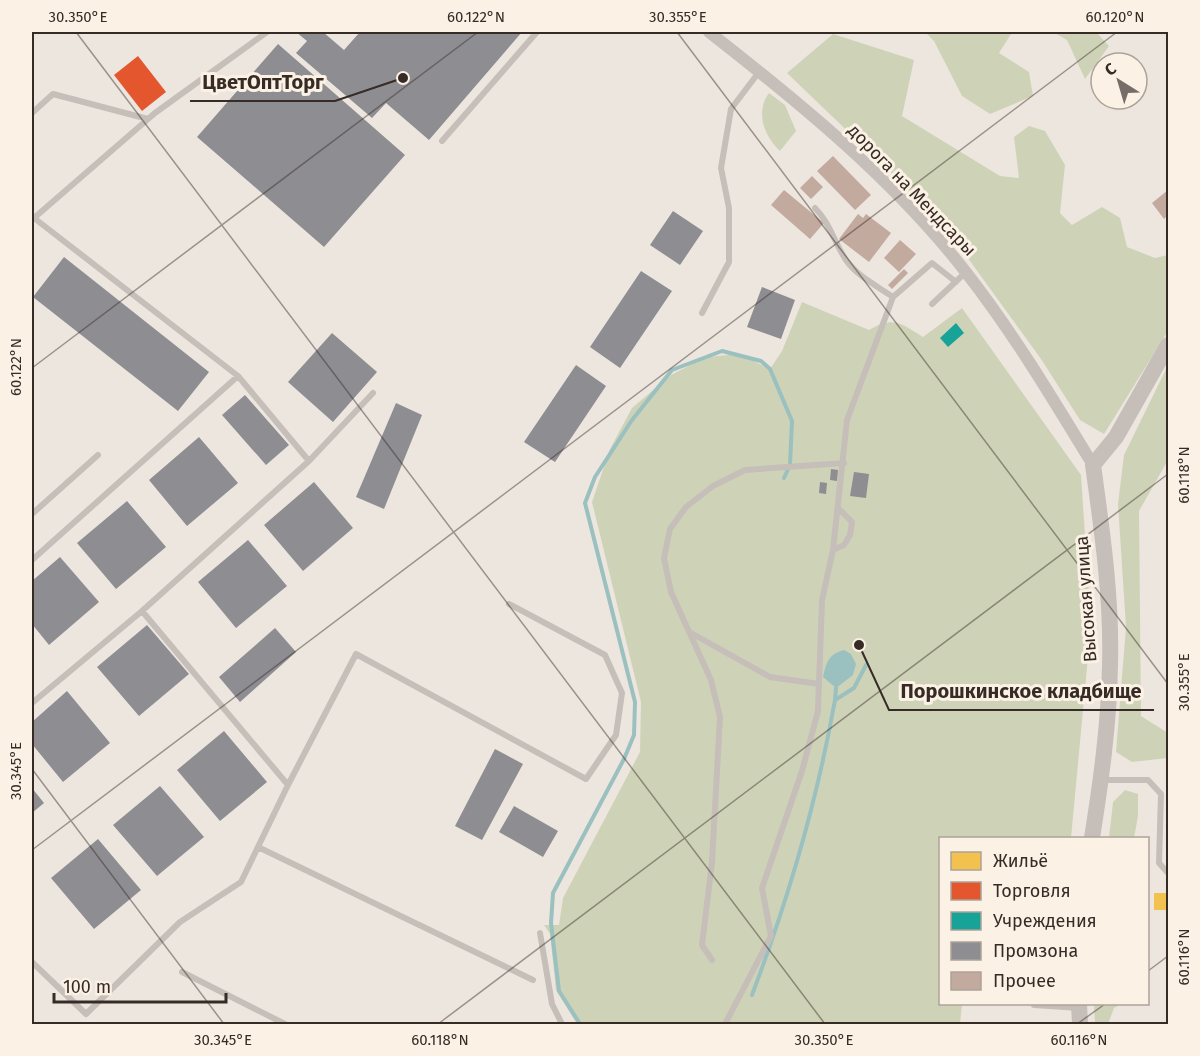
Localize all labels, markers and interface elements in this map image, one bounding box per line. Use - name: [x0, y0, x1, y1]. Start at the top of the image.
- text: 30.350°E: [49, 8, 107, 26]
- text: 60.122°N: [447, 8, 505, 26]
- text: 30.355°E: [649, 8, 707, 26]
- text: 60.120°N: [1086, 8, 1144, 26]
- north arrow: [1089, 51, 1149, 111]
- text: С: [1101, 59, 1120, 80]
- callout: ЦветОптТорг: [190, 63, 335, 101]
- text: ЦветОптТорг: [202, 70, 324, 94]
- street label: дорога на Мендсары: [843, 119, 981, 261]
- text: 60.122°N: [7, 338, 25, 396]
- text: 60.118°N: [1175, 446, 1193, 504]
- street label: Высокая улица: [1071, 535, 1101, 663]
- text: 30.355°E: [1175, 653, 1193, 711]
- callout: Порошкинское кладбище: [889, 672, 1154, 710]
- text: Порошкинское кладбище: [901, 679, 1141, 703]
- text: 30.345°E: [7, 742, 25, 800]
- legend: [939, 837, 1149, 1005]
- text: Жильё: [993, 850, 1048, 872]
- text: Торговля: [993, 880, 1071, 902]
- text: Учреждения: [993, 910, 1097, 932]
- text: 60.116°N: [1175, 928, 1193, 986]
- text: Промзона: [993, 940, 1078, 962]
- scale bar: [54, 966, 226, 1004]
- text: Прочее: [993, 970, 1056, 992]
- text: 100 m: [63, 976, 111, 998]
- text: 30.345°E: [194, 1031, 252, 1049]
- text: 60.118°N: [411, 1031, 469, 1049]
- text: 30.350°E: [795, 1031, 853, 1049]
- text: 60.116°N: [1050, 1031, 1108, 1049]

